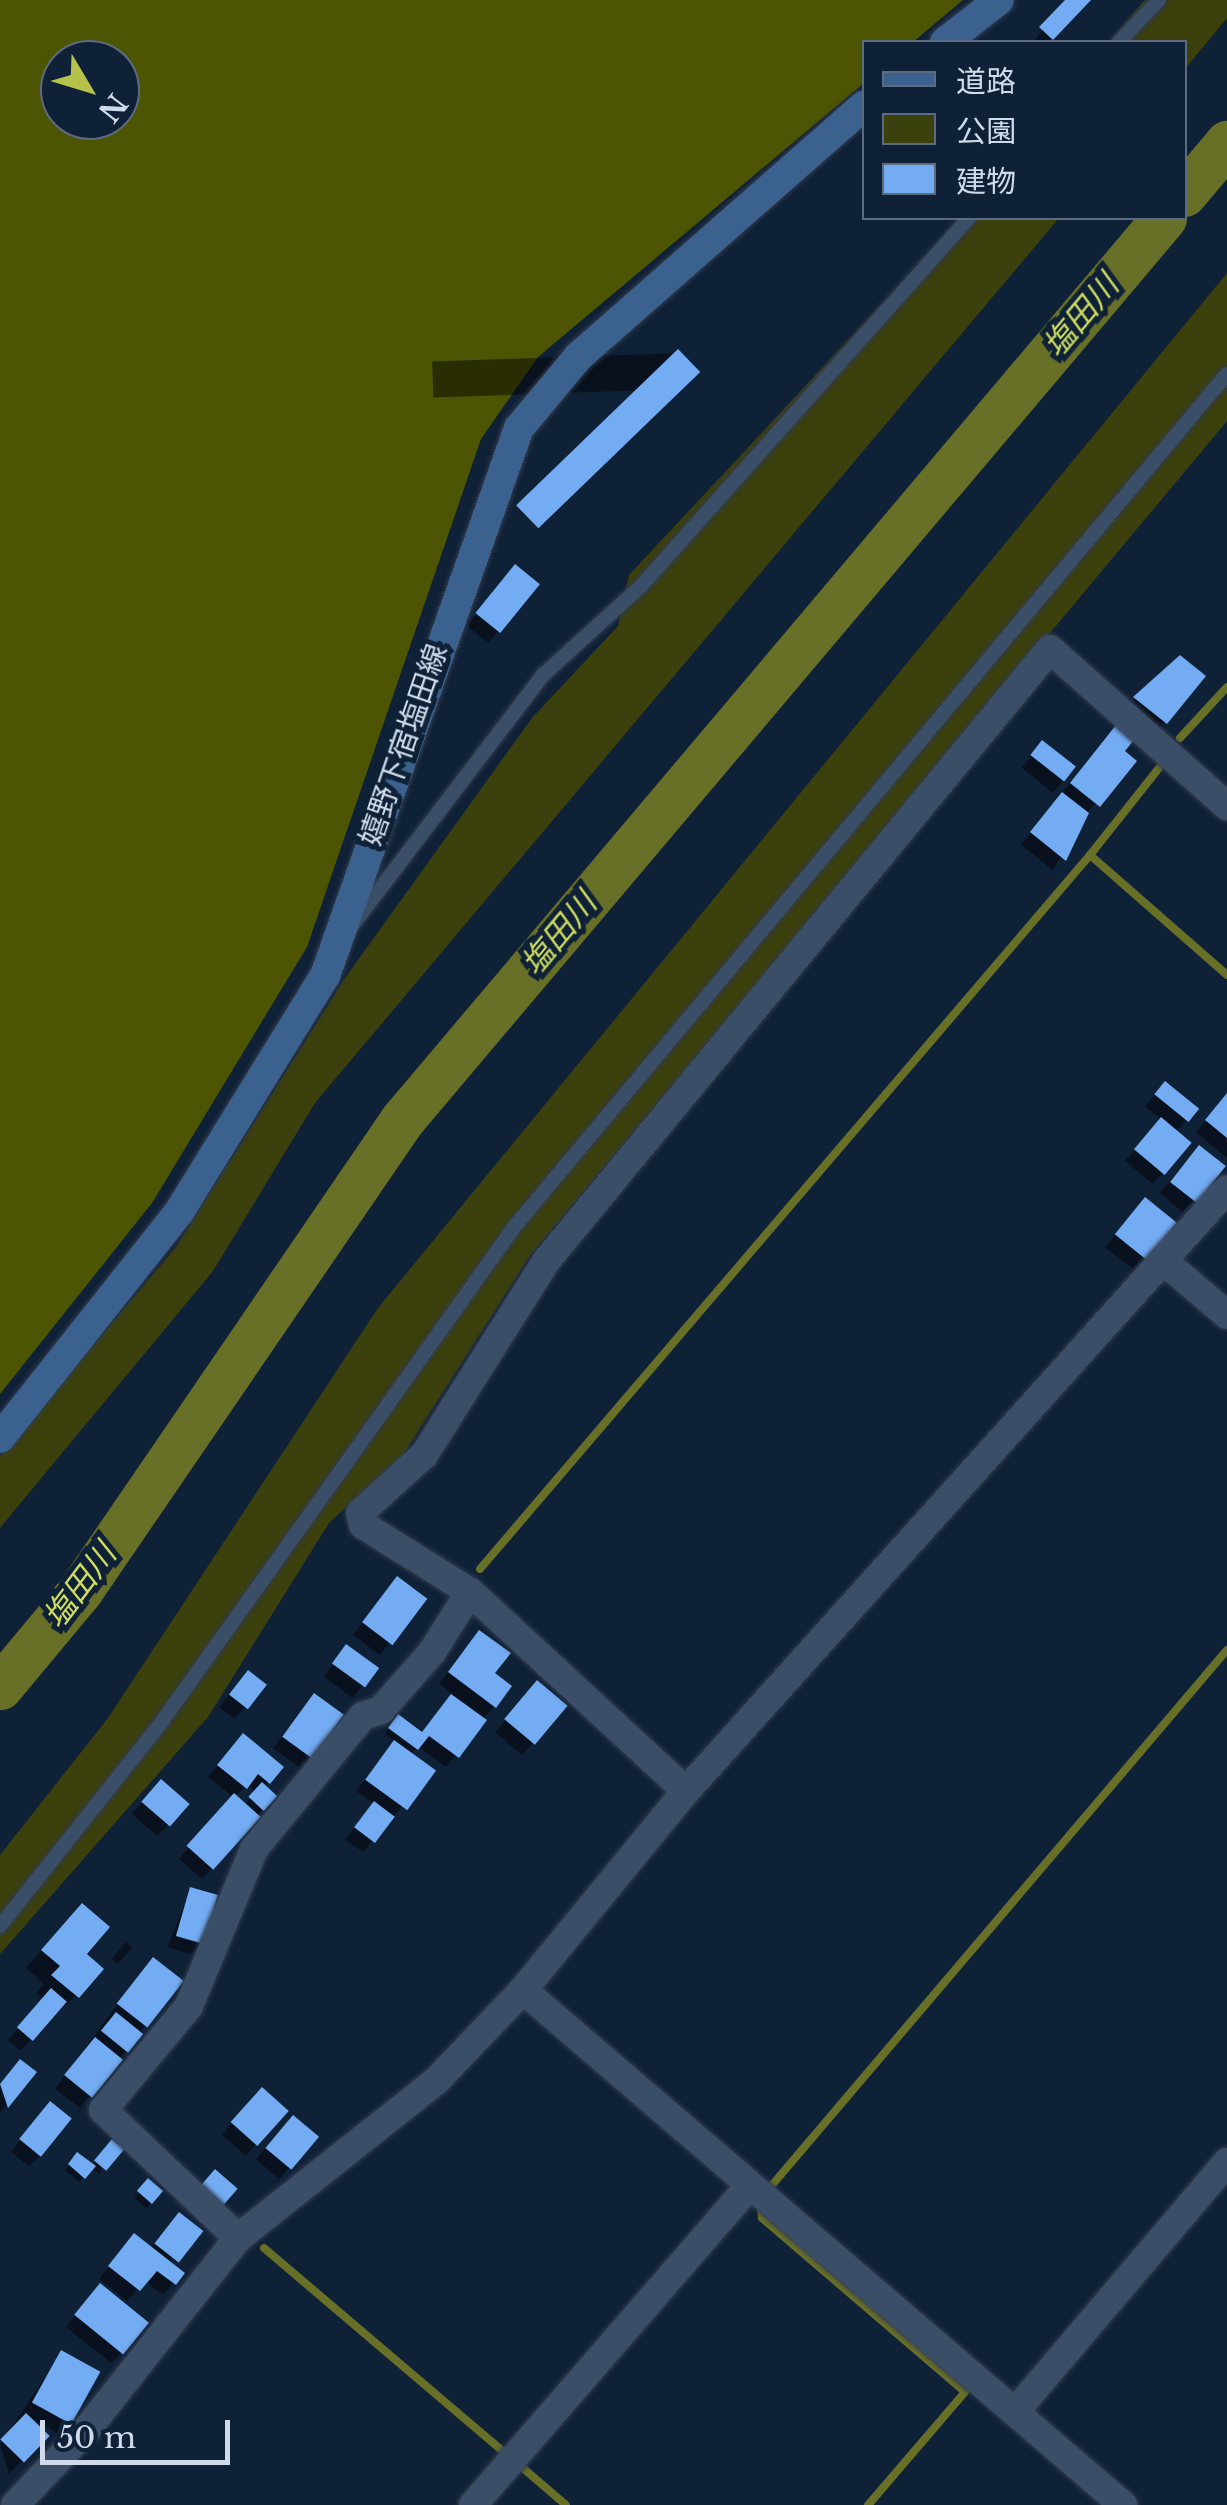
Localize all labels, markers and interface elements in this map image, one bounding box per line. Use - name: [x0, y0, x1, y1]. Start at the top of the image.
- north arrow: [40, 40, 140, 140]
- legend: [862, 40, 1187, 220]
- text: 道路: [956, 63, 1016, 100]
- text: N: [91, 86, 134, 129]
- text: 公園: [956, 113, 1016, 150]
- text: 建物: [956, 163, 1016, 200]
- water label: 塩田川: [1035, 267, 1127, 365]
- street label: 嬉野下宿塩田線: [353, 640, 455, 850]
- water label: 塩田川: [513, 885, 605, 983]
- water label: 塩田川: [36, 1536, 124, 1636]
- scale bar: [45, 2400, 235, 2462]
- text: 50 m: [57, 2419, 136, 2456]

